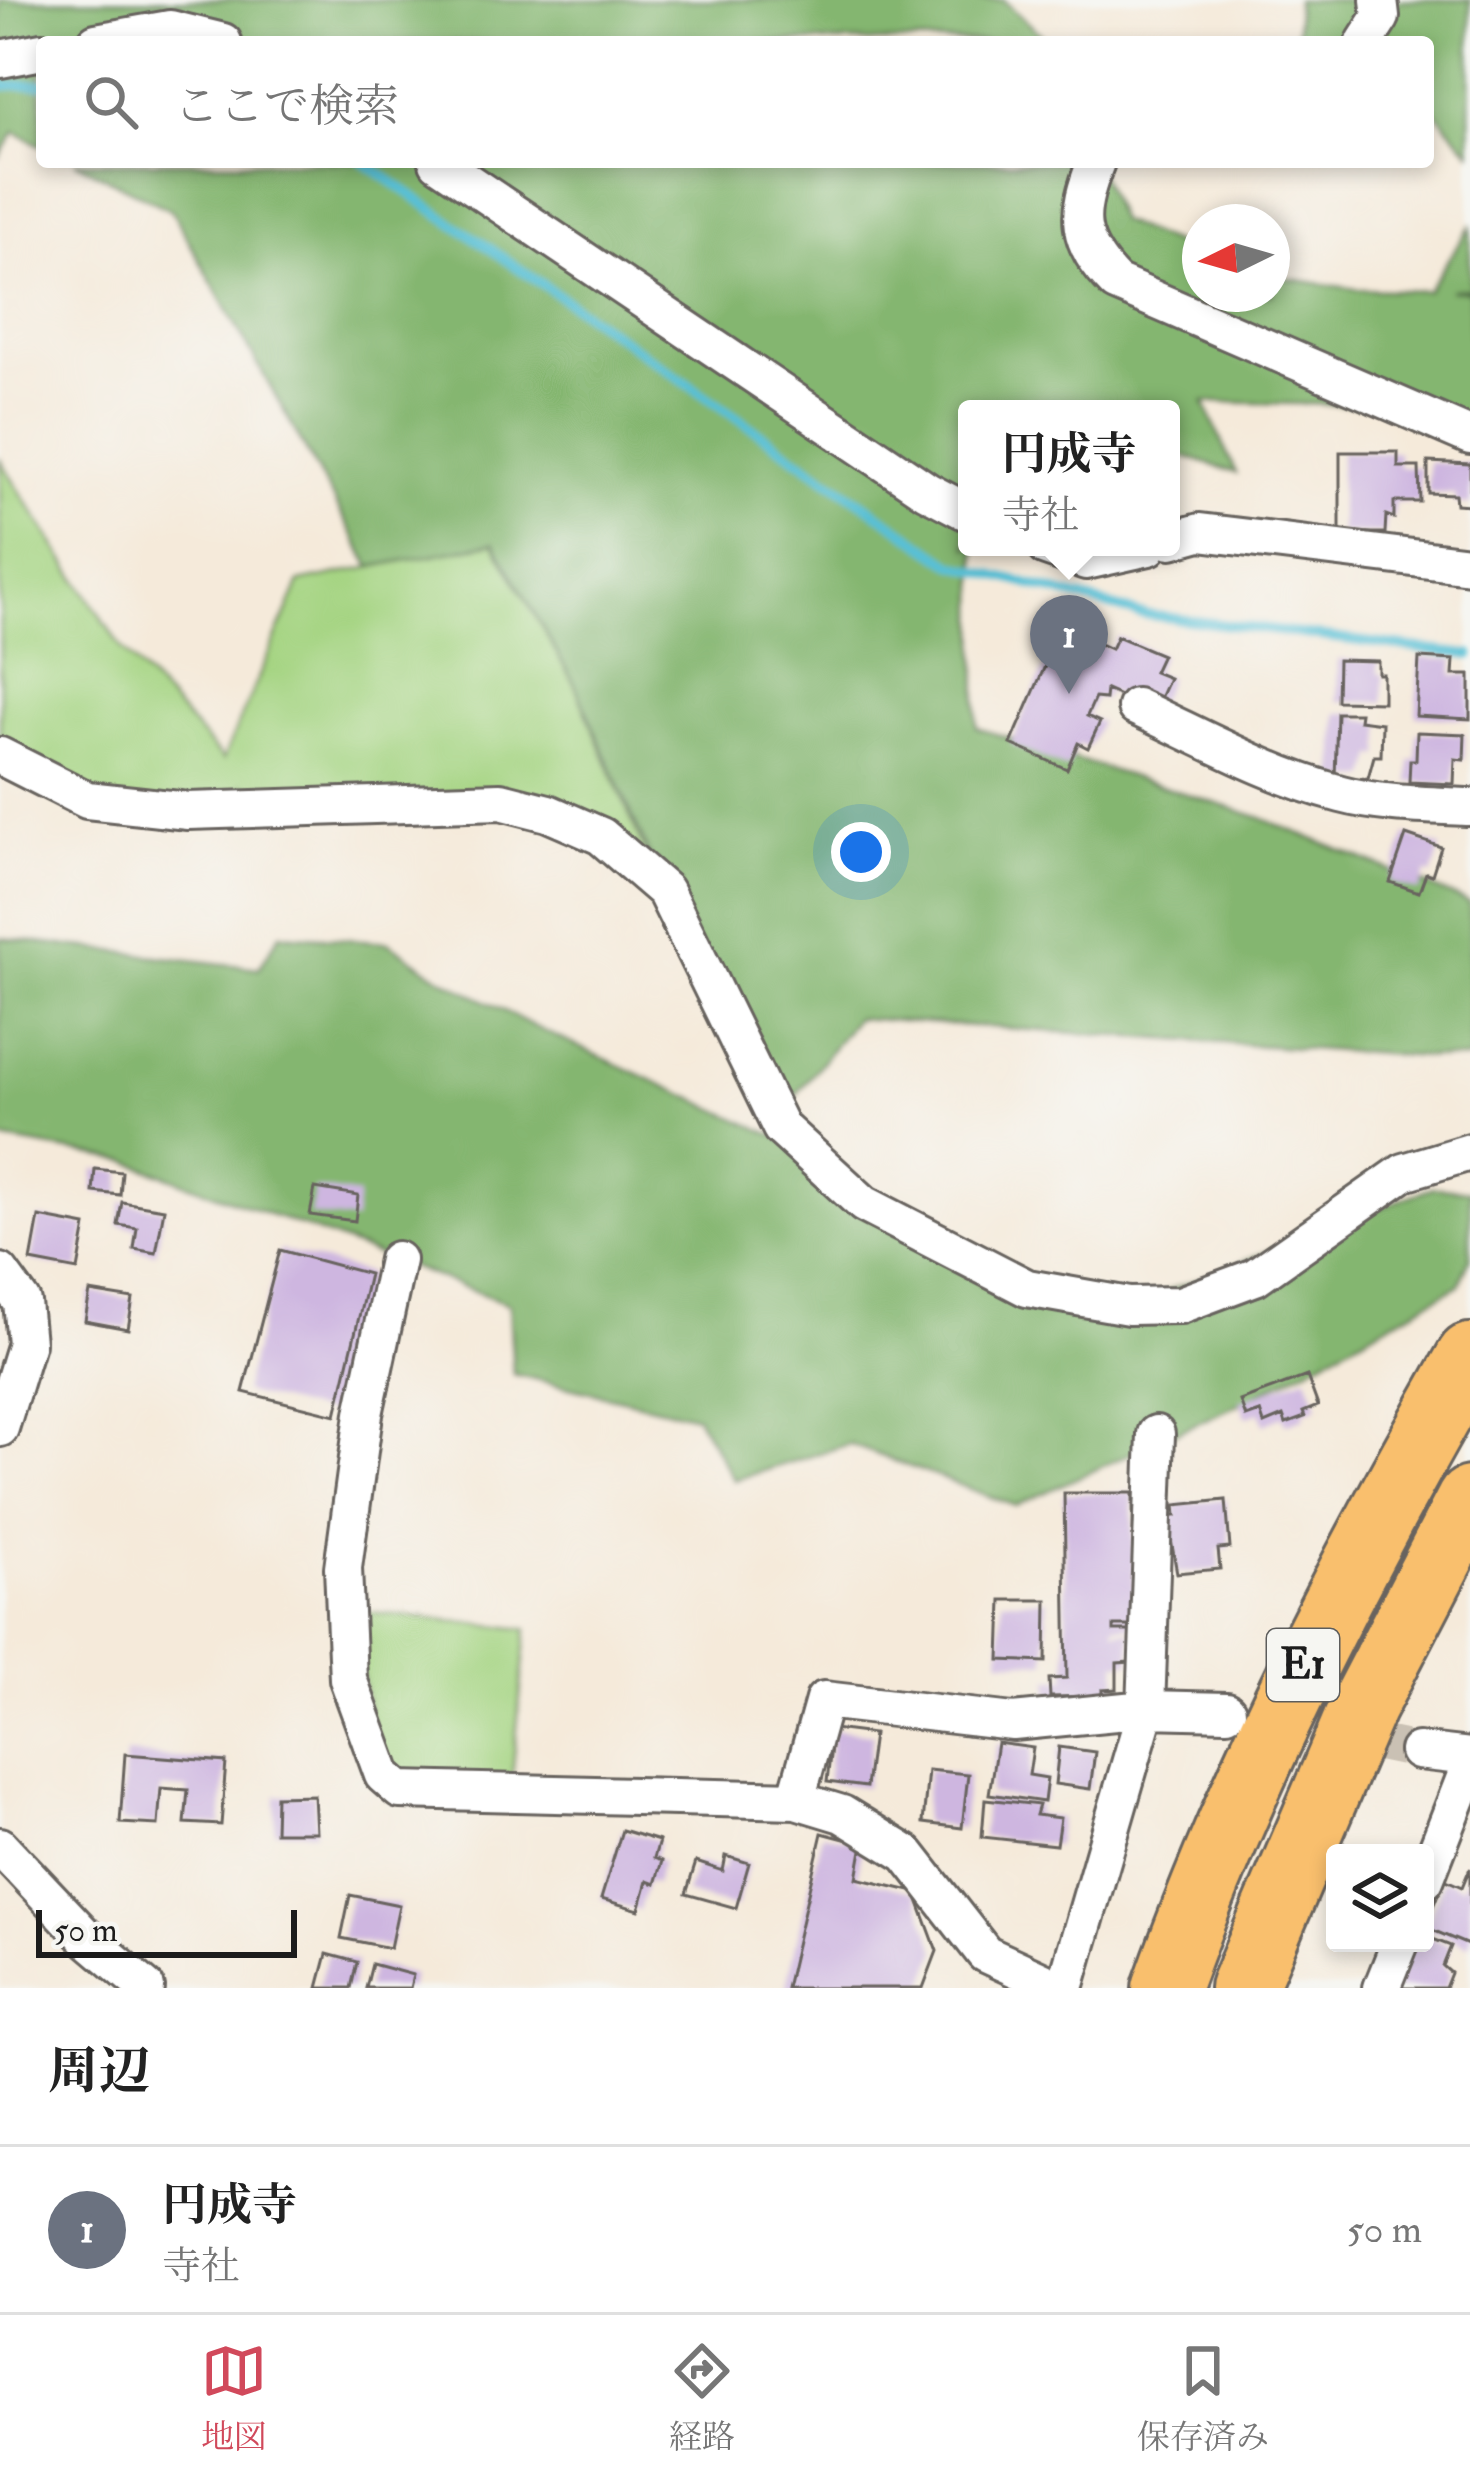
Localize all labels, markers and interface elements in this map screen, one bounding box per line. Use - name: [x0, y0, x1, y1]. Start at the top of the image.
- search box: [36, 36, 1434, 168]
- icon: search: [78, 69, 144, 135]
- text: ここで検索: [174, 79, 399, 135]
- north arrow: [1182, 204, 1290, 312]
- popup: [958, 400, 1180, 556]
- text: 円成寺: [1001, 427, 1137, 483]
- text: 寺社: [1001, 491, 1080, 540]
- pin: 1: [1030, 595, 1108, 694]
- your location: [831, 822, 891, 882]
- road number: E1: [1267, 1629, 1339, 1701]
- map controls: [1326, 1844, 1434, 1952]
- button: layers: [1326, 1844, 1434, 1952]
- scale bar: [36, 1904, 297, 1957]
- text: 50 m: [54, 1910, 118, 1951]
- text: 周辺: [48, 2040, 150, 2104]
- text: 円成寺: [162, 2178, 297, 2234]
- text: 1: [80, 2205, 94, 2254]
- text: 50 m: [1347, 2205, 1422, 2254]
- text: 寺社: [162, 2242, 240, 2291]
- tab: 地図: [201, 2338, 267, 2458]
- tab: 経路: [669, 2338, 735, 2458]
- tab: 保存済み: [1137, 2338, 1269, 2458]

